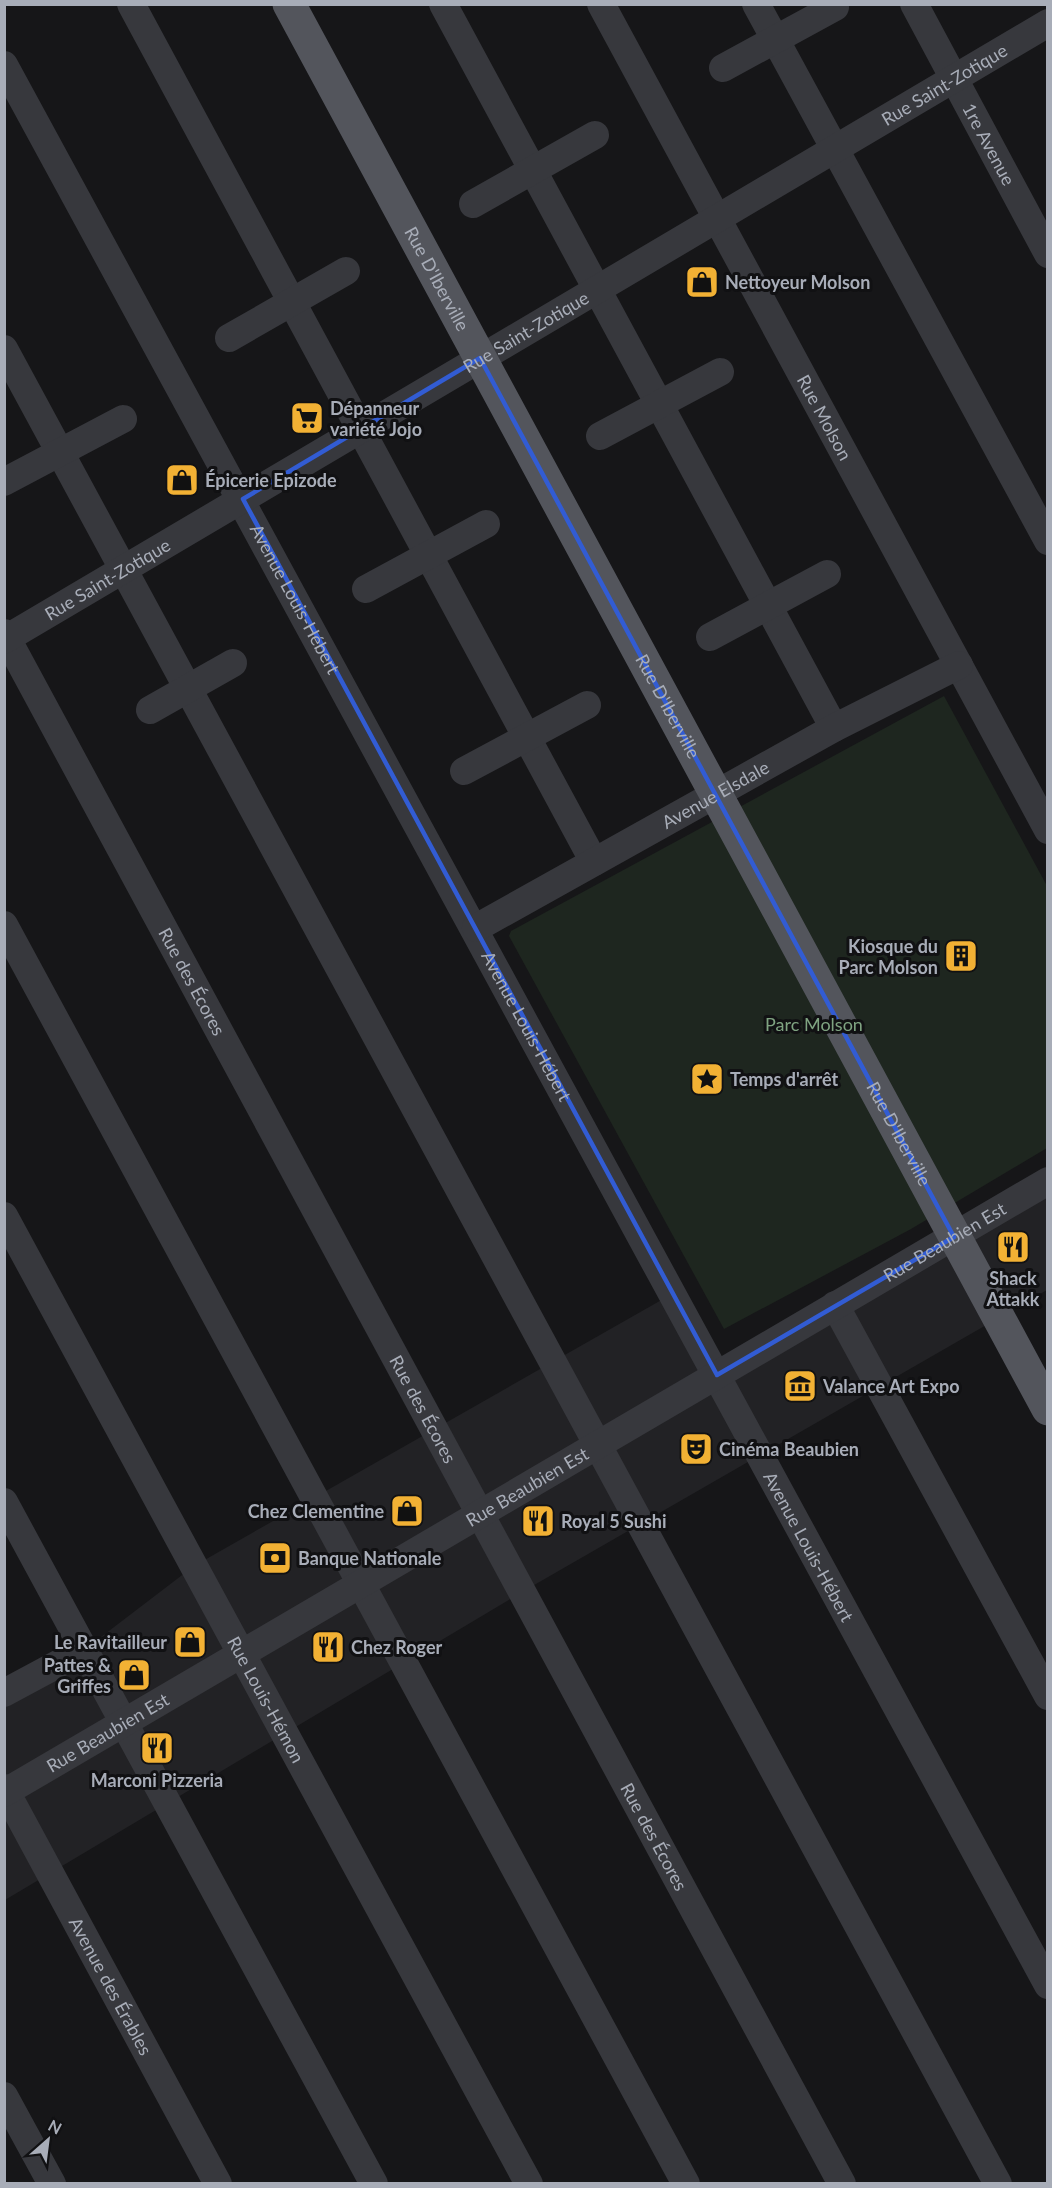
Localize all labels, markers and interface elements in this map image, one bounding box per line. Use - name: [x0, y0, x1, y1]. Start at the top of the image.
- street label: Rue Saint-Zotique: [877, 39, 1011, 130]
- street label: 1re Avenue: [958, 99, 1020, 189]
- street label: Rue D'Iberville: [400, 223, 474, 334]
- shop icon: Nettoyeur Molson: [684, 264, 720, 300]
- place label: Nettoyeur Molson: [725, 271, 870, 293]
- street label: Rue Saint-Zotique: [459, 286, 593, 377]
- street label: Rue Molson: [793, 371, 857, 464]
- place label: Dépanneur variété Jojo: [330, 397, 422, 440]
- supermarket icon: Dépanneur variété Jojo: [289, 400, 325, 436]
- shop icon: Épicerie Epizode: [164, 462, 200, 498]
- place label: Épicerie Epizode: [205, 469, 337, 491]
- street label: Avenue Louis-Hébert: [246, 520, 345, 678]
- street label: Rue Saint-Zotique: [41, 533, 174, 625]
- street label: Rue D'Iberville: [631, 650, 705, 762]
- street label: Avenue Elsdale: [658, 756, 773, 833]
- street label: Rue des Écores: [154, 924, 230, 1039]
- place label: Kiosque du Parc Molson: [839, 935, 938, 978]
- building icon: Kiosque du Parc Molson: [943, 938, 979, 974]
- street label: Avenue Louis-Hébert: [477, 947, 577, 1105]
- park label: Parc Molson: [765, 1013, 863, 1035]
- place icon: Temps d'arrêt: [689, 1061, 725, 1097]
- place label: Temps d'arrêt: [730, 1068, 838, 1090]
- street label: Rue D'Iberville: [862, 1078, 936, 1190]
- street label: Rue Beaubien Est: [879, 1197, 1010, 1286]
- restaurant icon: Shack Attakk: [995, 1229, 1031, 1265]
- place label: Shack Attakk: [986, 1267, 1040, 1310]
- street label: Rue des Écores: [385, 1351, 461, 1467]
- museum icon: Valance Art Expo: [782, 1368, 818, 1404]
- place label: Valance Art Expo: [822, 1375, 960, 1397]
- theatre icon: Cinéma Beaubien: [678, 1431, 714, 1467]
- place label: Cinéma Beaubien: [719, 1438, 859, 1460]
- street label: Rue Beaubien Est: [462, 1442, 592, 1531]
- street label: Avenue Louis-Hébert: [759, 1468, 859, 1626]
- shop icon: Chez Clementine: [389, 1493, 425, 1529]
- place label: Chez Clementine: [248, 1500, 384, 1522]
- restaurant icon: Royal 5 Sushi: [520, 1503, 556, 1539]
- place label: Royal 5 Sushi: [561, 1510, 667, 1532]
- bank icon: Banque Nationale: [257, 1540, 293, 1576]
- place label: Banque Nationale: [298, 1547, 442, 1569]
- shop icon: Le Ravitailleur: [172, 1624, 208, 1660]
- restaurant icon: Chez Roger: [310, 1629, 346, 1665]
- place label: Le Ravitailleur: [54, 1631, 167, 1653]
- street label: Rue Louis-Hémon: [223, 1632, 309, 1767]
- place label: Chez Roger: [351, 1636, 443, 1658]
- place label: Pattes & Griffes: [44, 1654, 111, 1697]
- shop icon: Pattes & Griffes: [116, 1657, 152, 1693]
- street label: Rue Beaubien Est: [42, 1688, 173, 1777]
- restaurant icon: Marconi Pizzeria: [139, 1730, 175, 1766]
- place label: Marconi Pizzeria: [91, 1769, 223, 1791]
- street label: Rue des Écores: [616, 1779, 692, 1894]
- street label: Avenue des Érables: [65, 1913, 157, 2059]
- north arrow: [18, 2110, 78, 2170]
- text: N: [45, 2115, 65, 2138]

